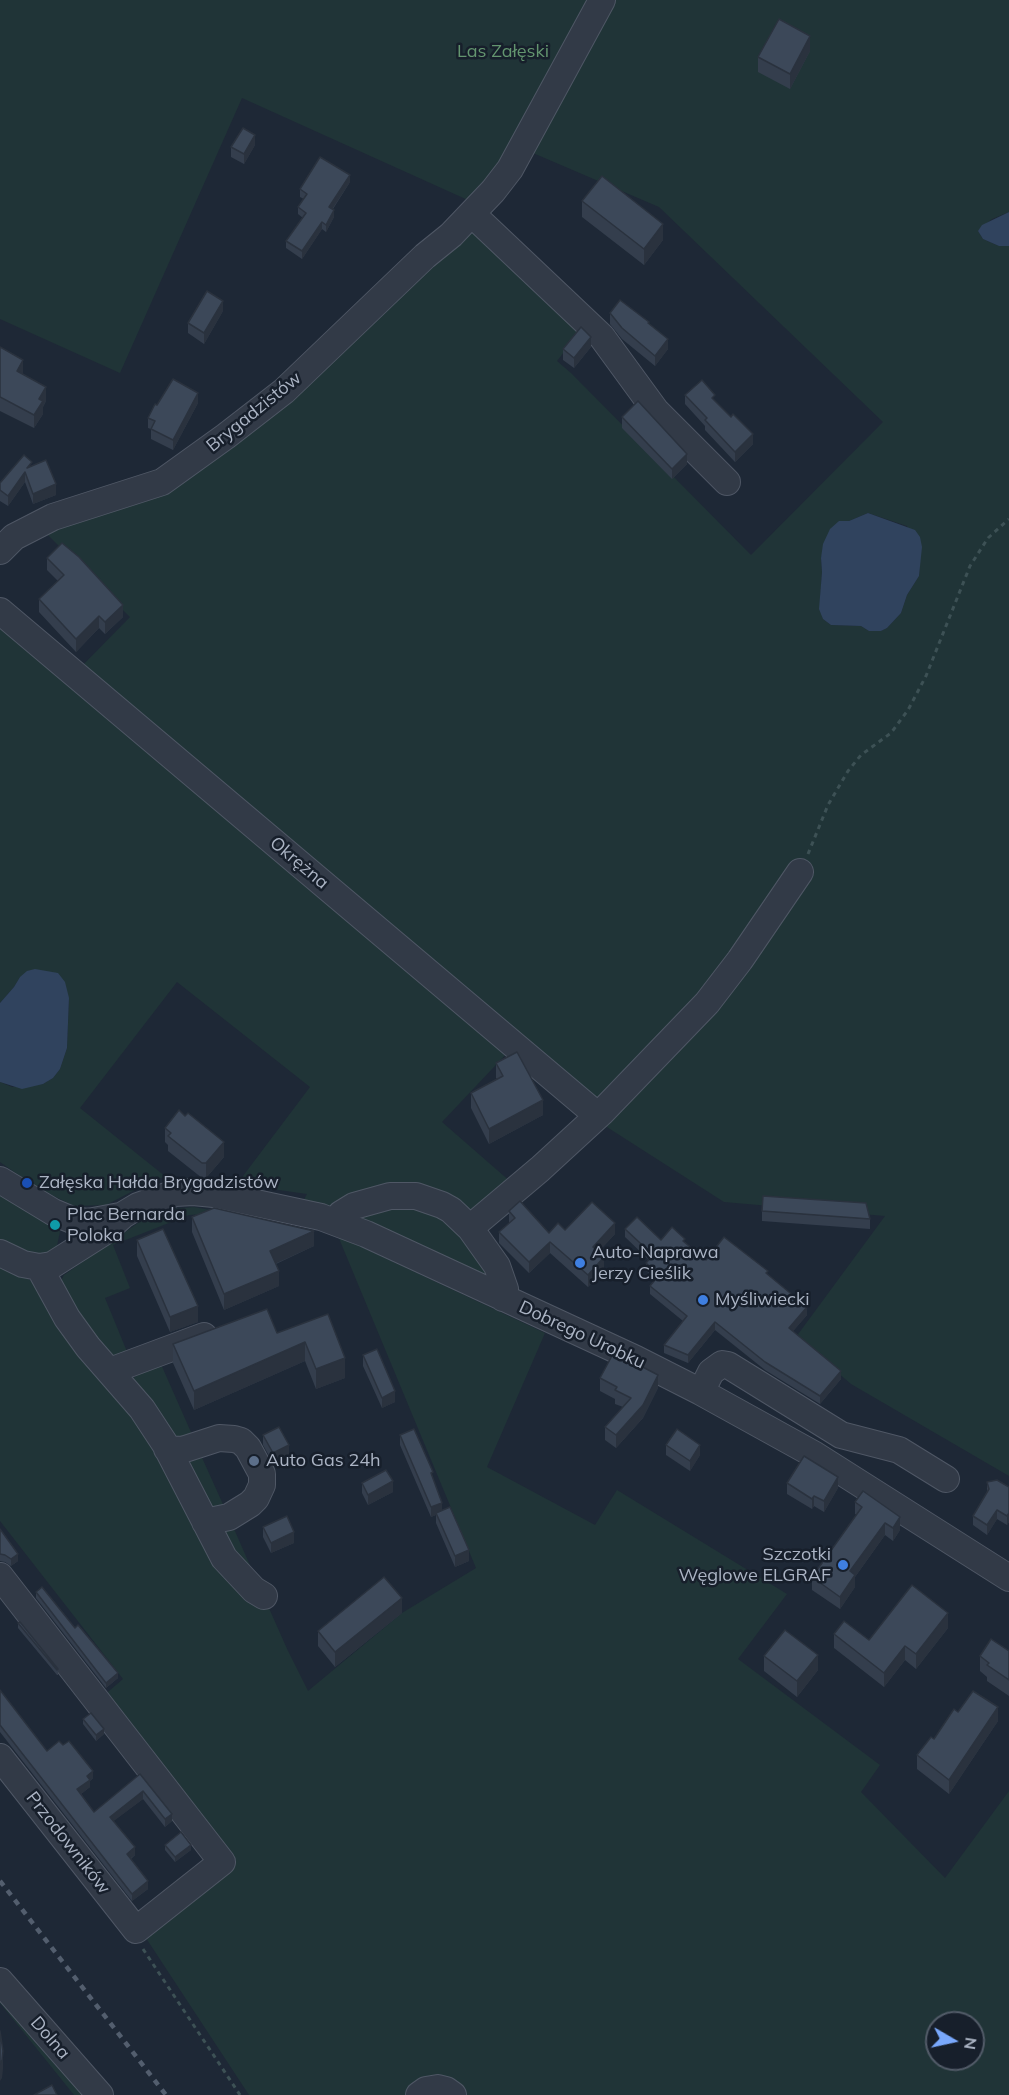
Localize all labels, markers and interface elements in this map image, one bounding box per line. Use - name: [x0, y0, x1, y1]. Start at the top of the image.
- park label: Las Załęski: [457, 41, 549, 63]
- street label: Brygadzistów: [202, 367, 306, 457]
- street label: Okrężna: [265, 832, 333, 894]
- place label: Załęska Hałda Brygadzistów: [39, 1172, 279, 1194]
- marker: Załęska Hałda Brygadzistów: [20, 1176, 34, 1190]
- place label: Plac Bernarda Poloka: [67, 1204, 185, 1246]
- marker: Plac Bernarda Poloka: [48, 1218, 62, 1232]
- place label: Auto-Naprawa Jerzy Cieślik: [592, 1242, 719, 1284]
- marker: Auto-Naprawa Jerzy Cieślik: [573, 1256, 587, 1270]
- place label: Myśliwiecki: [715, 1289, 809, 1311]
- marker: Myśliwiecki: [696, 1293, 710, 1307]
- street label: Dobrego Urobku: [515, 1296, 649, 1374]
- place label: Auto Gas 24h: [266, 1450, 381, 1472]
- marker: Auto Gas 24h: [247, 1454, 261, 1468]
- place label: Szczotki Węglowe ELGRAF: [678, 1544, 831, 1586]
- marker: Szczotki Węglowe ELGRAF: [836, 1558, 850, 1572]
- street label: Przodowników: [21, 1788, 115, 1898]
- north arrow: [925, 2011, 985, 2071]
- street label: Dolna: [26, 2012, 74, 2064]
- text: N: [960, 2036, 982, 2051]

